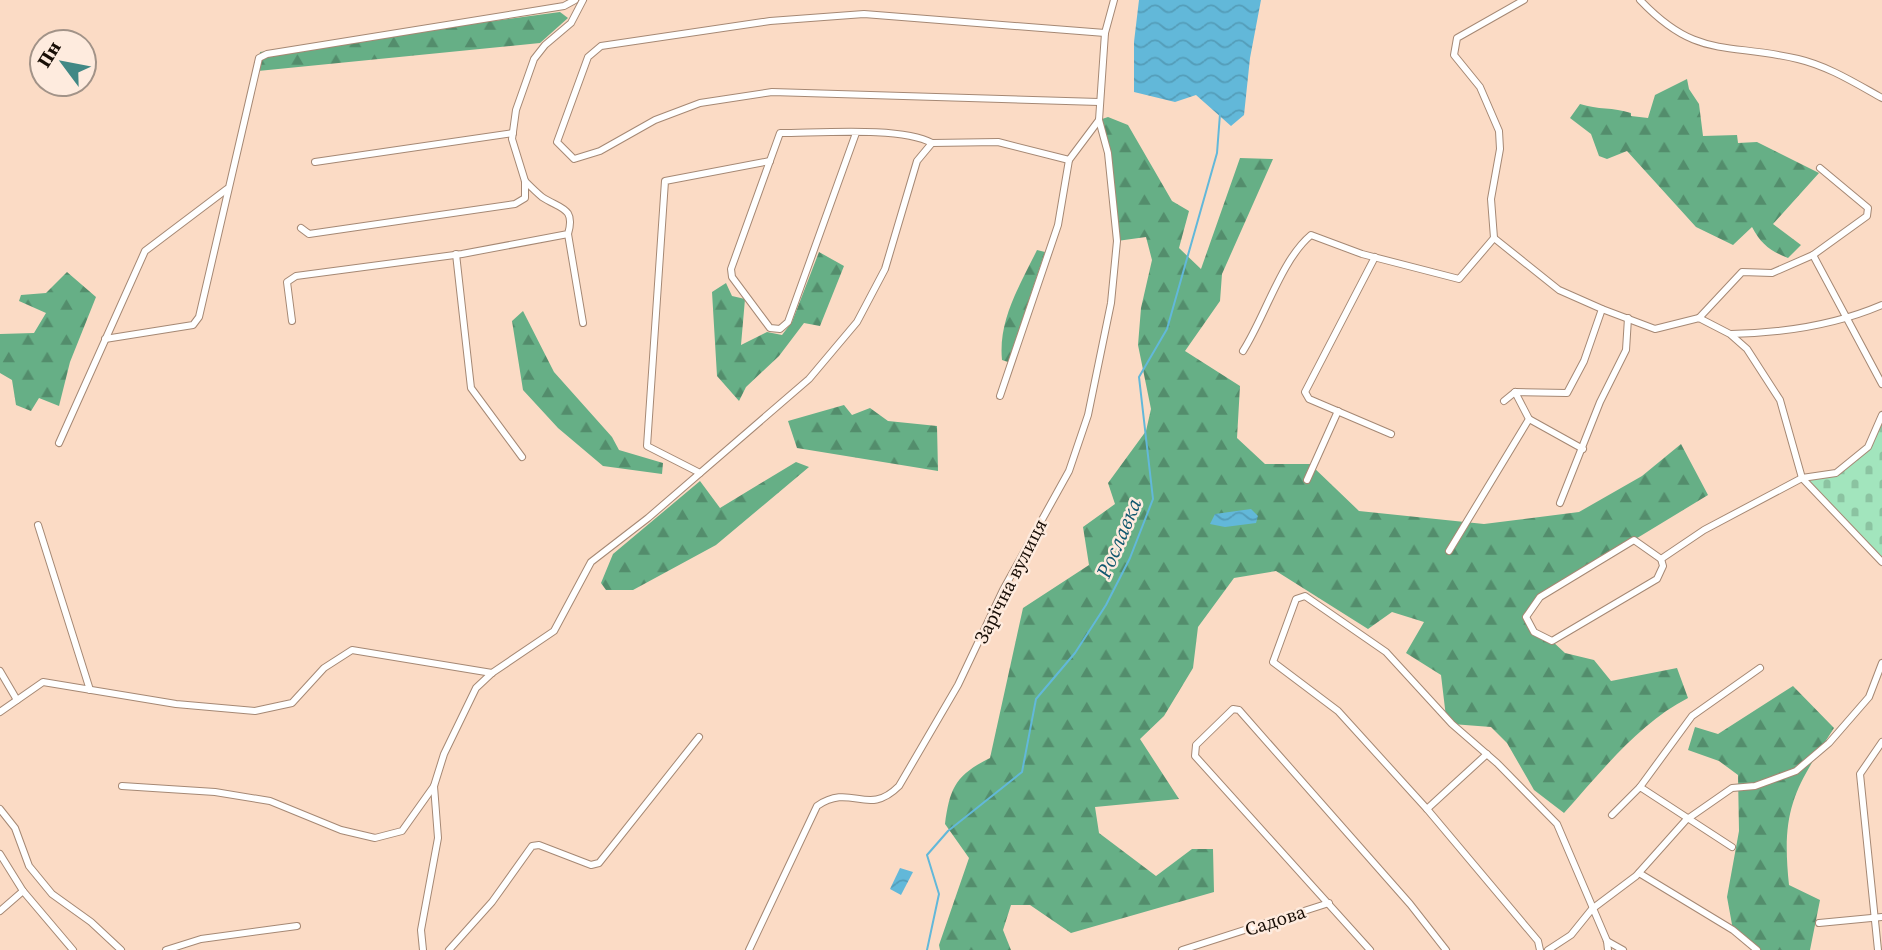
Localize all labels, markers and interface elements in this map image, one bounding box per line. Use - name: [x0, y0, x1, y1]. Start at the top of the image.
- north arrow: [28, 28, 98, 98]
- text: Пн: [31, 36, 67, 72]
- water label: Рославка: [1088, 493, 1148, 583]
- street label: Зарічна вулиця: [967, 514, 1053, 648]
- street label: Садова: [1241, 898, 1309, 942]

